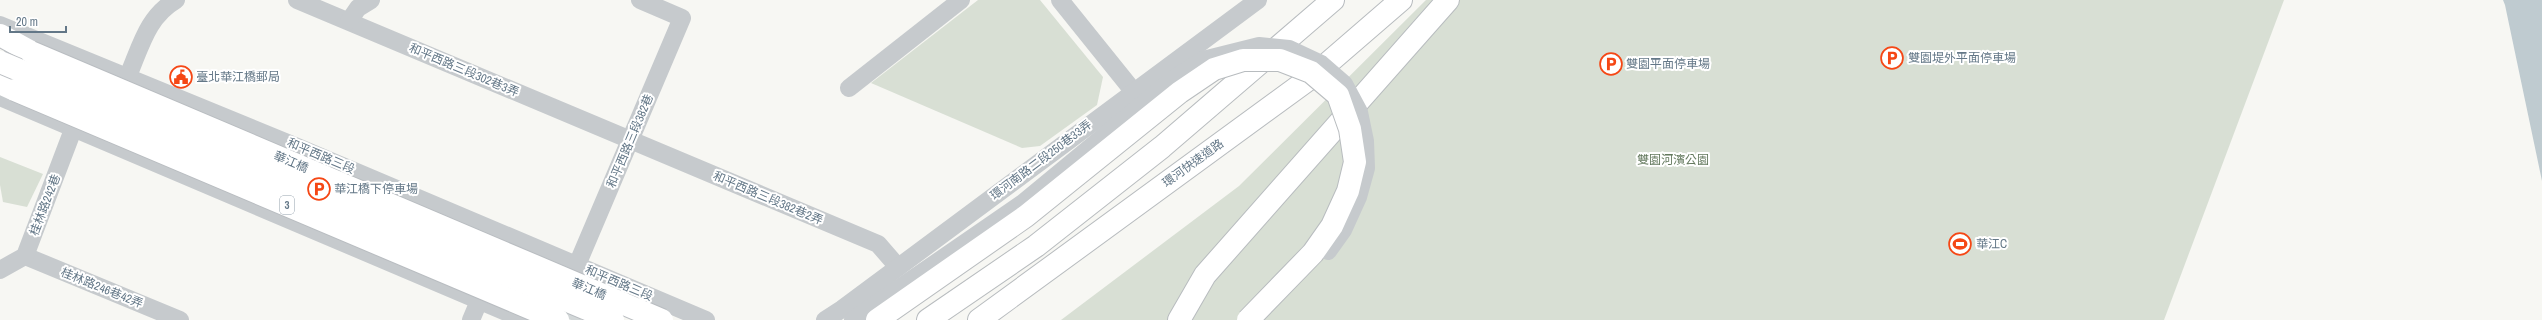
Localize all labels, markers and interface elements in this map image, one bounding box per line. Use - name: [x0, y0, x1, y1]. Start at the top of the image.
- scale bar: [10, 8, 66, 34]
- text: 20 m: [16, 14, 38, 30]
- street label: 和平西路三段302巷3弄: [407, 40, 521, 100]
- parking icon: 雙園堤外平面停車場: [1879, 45, 1905, 71]
- place label: 雙園堤外平面停車場: [1908, 50, 2016, 66]
- parking icon: 雙園平面停車場: [1598, 51, 1624, 77]
- place label: 雙園平面停車場: [1626, 56, 1710, 72]
- public building icon: 臺北華江橋郵局: [168, 64, 194, 90]
- place label: 臺北華江橋郵局: [196, 69, 280, 85]
- street label: 和平西路三段382巷: [603, 92, 657, 190]
- street label: 環河南路二段250巷33弄: [987, 116, 1095, 204]
- street label: 和平西路三段: [285, 135, 357, 177]
- street label: 環河快速道路: [1159, 135, 1227, 191]
- street label: 華江橋: [271, 148, 311, 176]
- park label: 雙園河濱公園: [1637, 152, 1709, 168]
- street label: 和平西路三段382巷2弄: [711, 168, 825, 228]
- street label: 桂林路242巷: [26, 172, 64, 238]
- parking icon: 華江橋下停車場: [306, 176, 332, 202]
- place label: 華江橋下停車場: [334, 181, 418, 197]
- road number: 3: [280, 196, 294, 214]
- sports icon: 華江C: [1947, 231, 1973, 257]
- place label: 華江C: [1976, 236, 2007, 252]
- street label: 和平西路三段: [583, 262, 655, 304]
- street label: 桂林路246巷42弄: [58, 264, 146, 312]
- street label: 華江橋: [569, 275, 609, 303]

